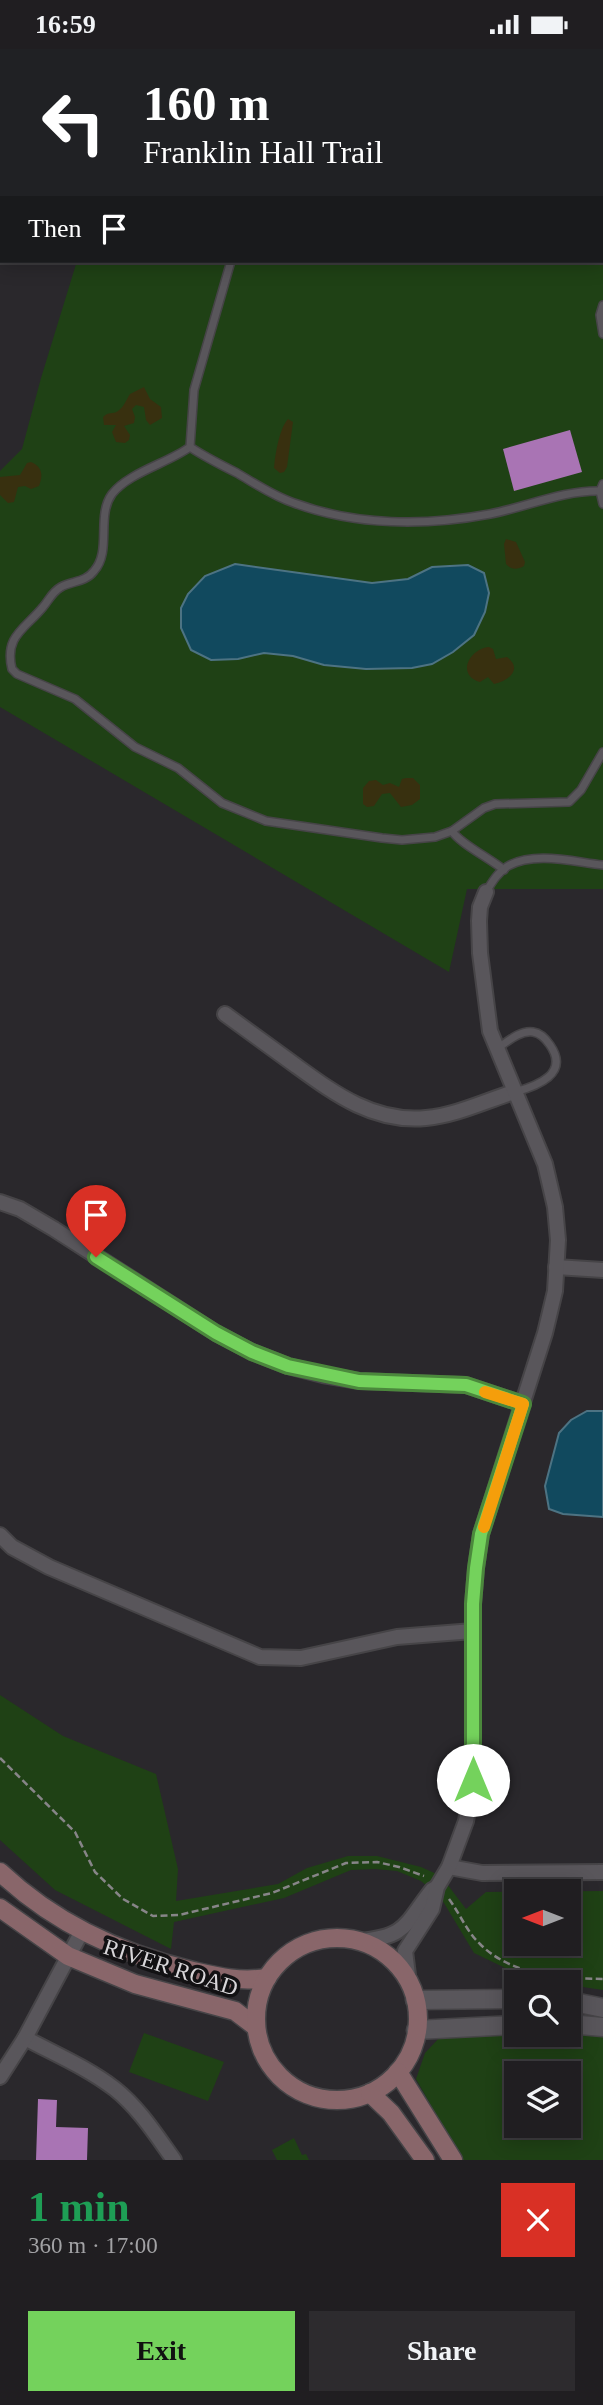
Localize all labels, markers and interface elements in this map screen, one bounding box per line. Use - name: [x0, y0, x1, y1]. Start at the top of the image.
- text: 16:59: [35, 10, 96, 39]
- text: 160 m: [143, 76, 270, 131]
- icon: left: [28, 77, 119, 168]
- text: Franklin Hall Trail: [143, 134, 383, 170]
- icon: arrive: [95, 210, 133, 248]
- text: Then: [28, 214, 81, 243]
- pin: [66, 1185, 126, 1257]
- icon: arrive: [77, 1196, 115, 1234]
- position arrow: [436, 1743, 510, 1817]
- north arrow: [504, 1879, 581, 1957]
- map controls: [504, 1879, 581, 2138]
- street label: RIVER ROAD: [100, 1934, 241, 2001]
- button: search: [504, 1970, 581, 2047]
- button: layers: [504, 2061, 581, 2138]
- button: close: [501, 2183, 575, 2257]
- text: 1 min: [28, 2184, 130, 2230]
- text: 360 m · 17:00: [28, 2233, 158, 2258]
- button: Exit: [28, 2311, 295, 2391]
- button: Share: [309, 2311, 575, 2391]

